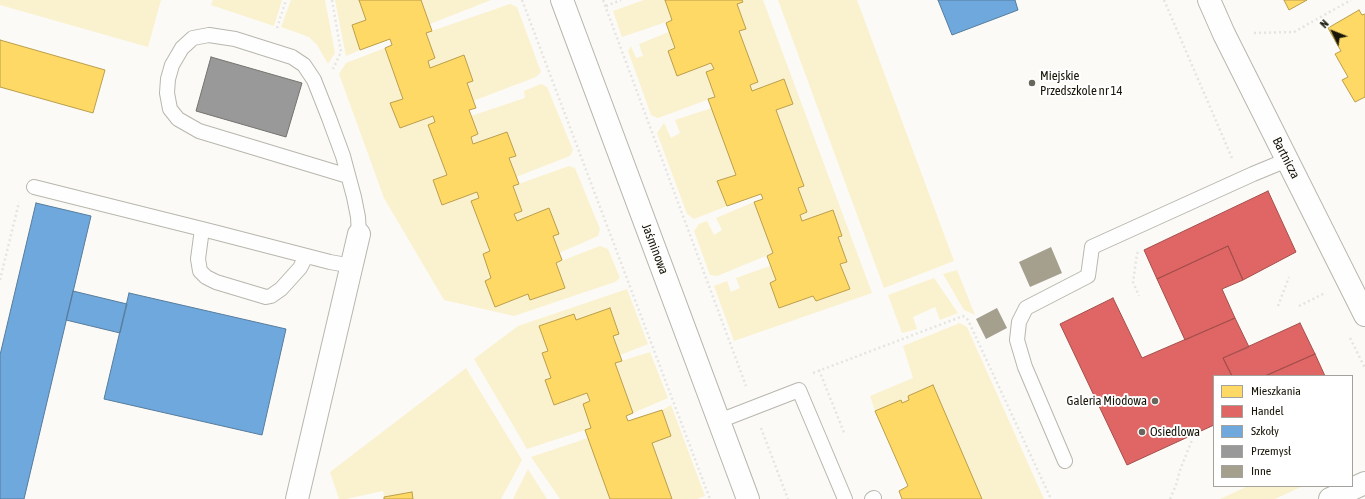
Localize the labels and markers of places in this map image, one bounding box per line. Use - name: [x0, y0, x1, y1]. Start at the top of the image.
- place label: Miejskie Przedszkole nr 14: [1040, 68, 1123, 99]
- marker: Miejskie Przedszkole nr 14: [1027, 78, 1037, 88]
- place label: Galeria Miodowa: [1067, 393, 1147, 409]
- marker: Galeria Miodowa: [1150, 396, 1160, 406]
- place label: Osiedlowa: [1150, 424, 1200, 440]
- marker: Osiedlowa: [1137, 427, 1147, 437]

